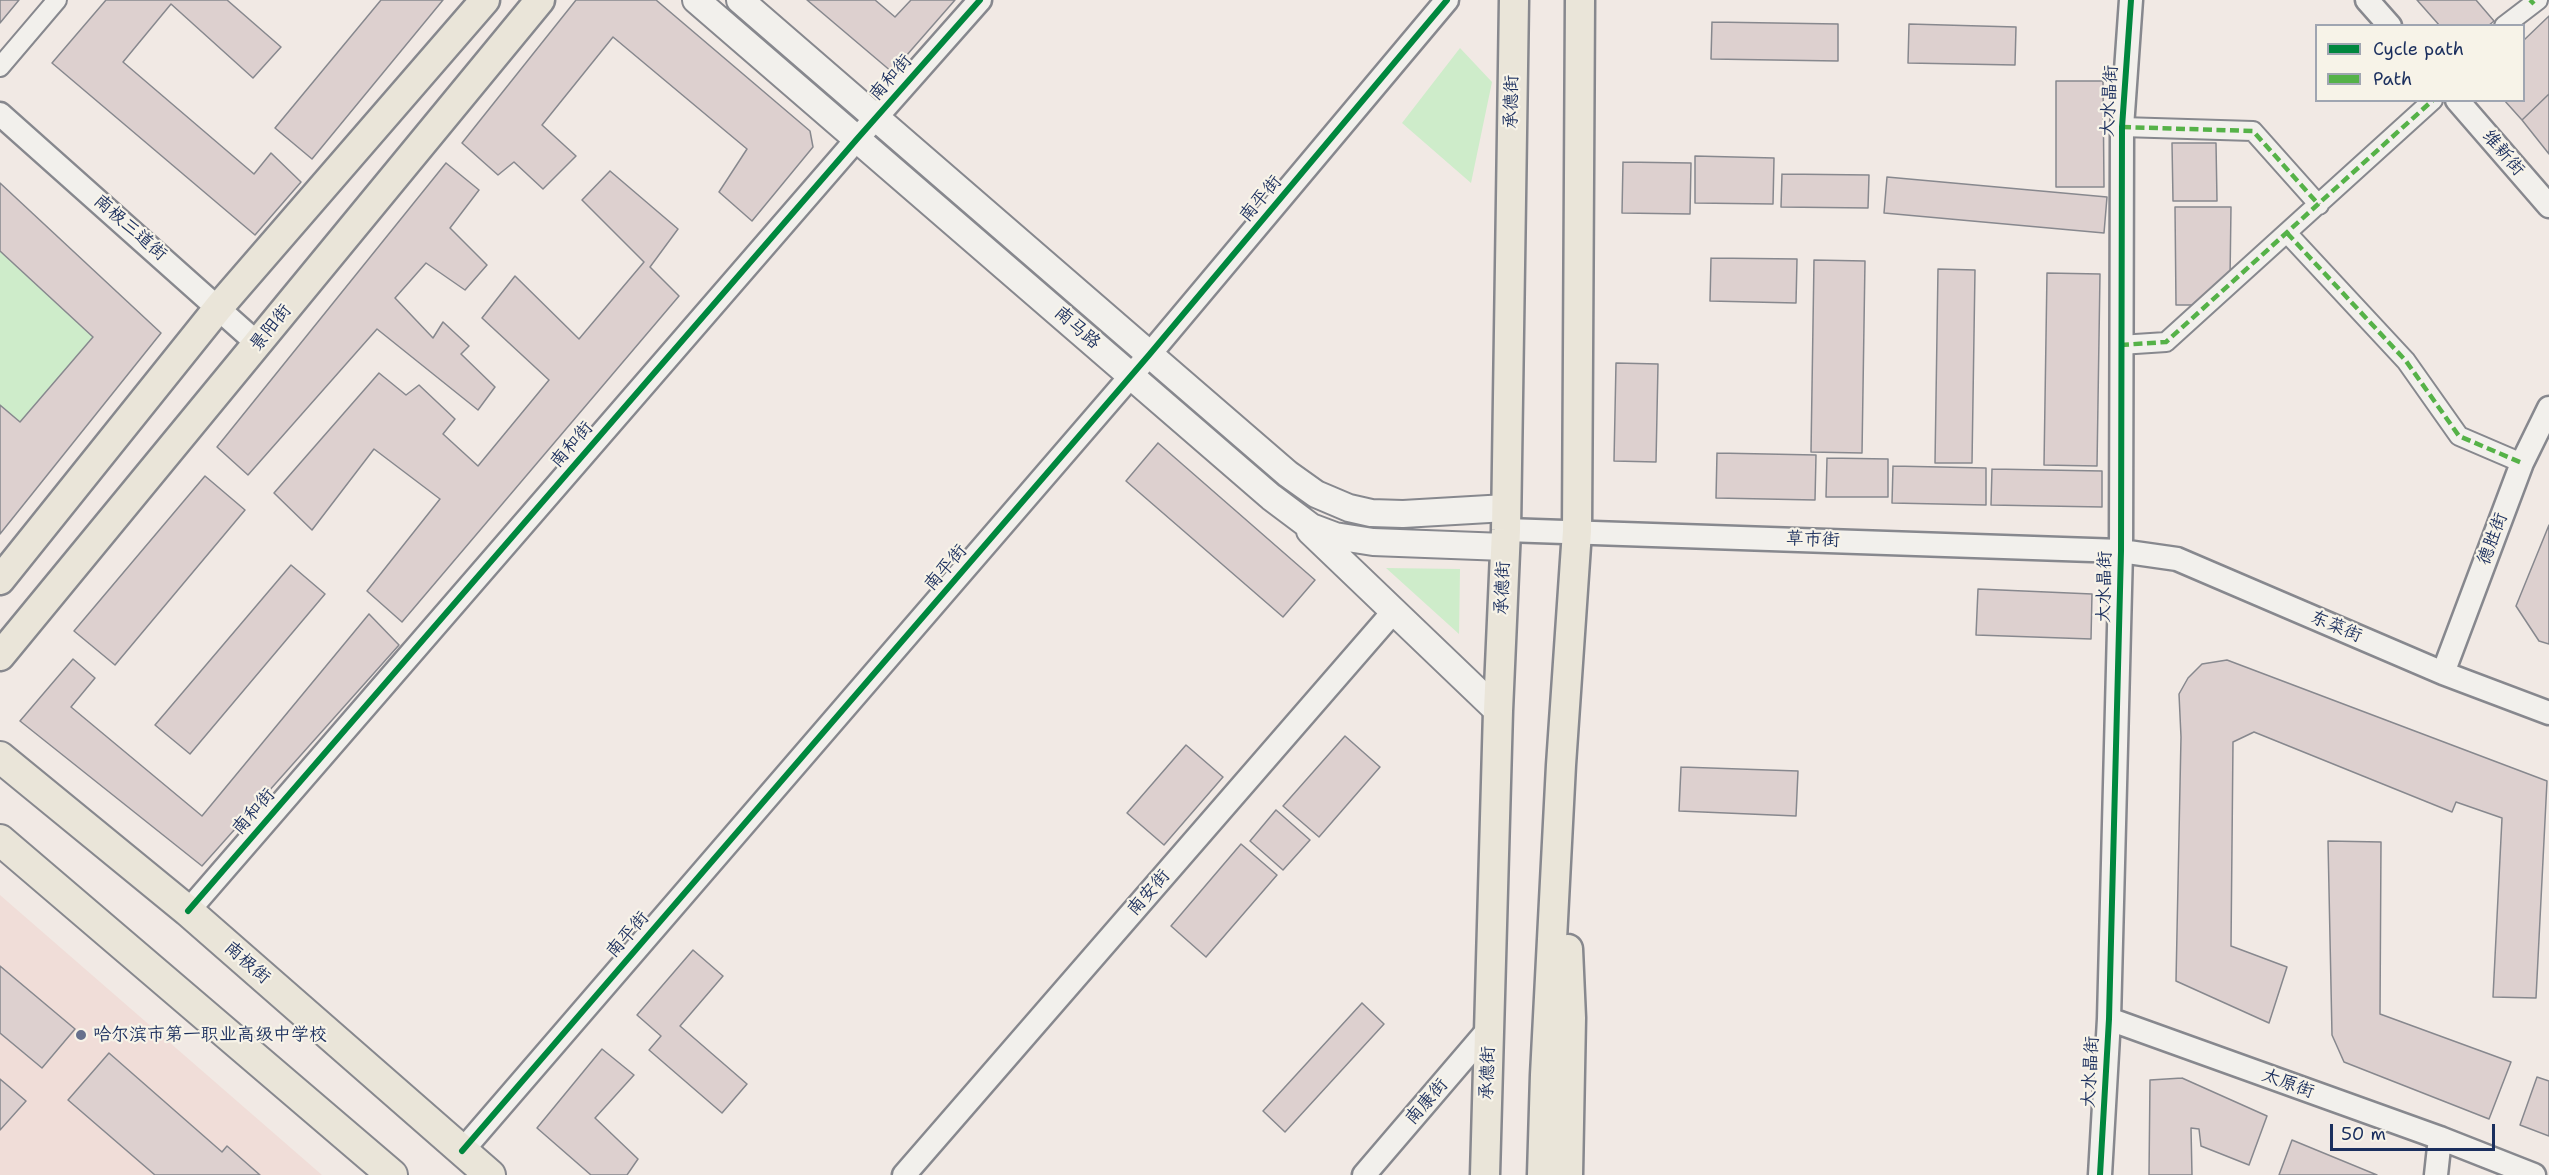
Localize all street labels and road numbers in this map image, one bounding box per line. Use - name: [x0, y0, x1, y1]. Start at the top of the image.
- street label: 南和街: [865, 51, 917, 105]
- street label: 大水晶街: [2097, 64, 2123, 138]
- street label: 承德街: [1501, 75, 1523, 129]
- street label: 维新街: [2477, 126, 2529, 180]
- street label: 南平街: [1235, 171, 1287, 227]
- street label: 南极三道街: [89, 190, 171, 266]
- street label: 景阳街: [246, 300, 296, 356]
- street label: 南马路: [1050, 302, 1104, 354]
- street label: 南和街: [546, 418, 598, 472]
- street label: 德胜街: [2473, 510, 2513, 568]
- street label: 草市街: [1786, 528, 1840, 552]
- street label: 南平街: [920, 541, 972, 595]
- street label: 大水晶街: [2094, 551, 2116, 623]
- street label: 承德街: [1491, 561, 1515, 615]
- street label: 东菜街: [2307, 607, 2365, 647]
- street label: 南和街: [228, 785, 280, 839]
- street label: 南安街: [1123, 866, 1175, 920]
- street label: 南平街: [602, 908, 654, 962]
- street label: 南极街: [220, 937, 274, 989]
- street label: 大水晶街: [2078, 1035, 2104, 1109]
- street label: 承德街: [1476, 1046, 1500, 1100]
- street label: 太原街: [2259, 1065, 2317, 1103]
- street label: 南康街: [1401, 1075, 1453, 1129]

